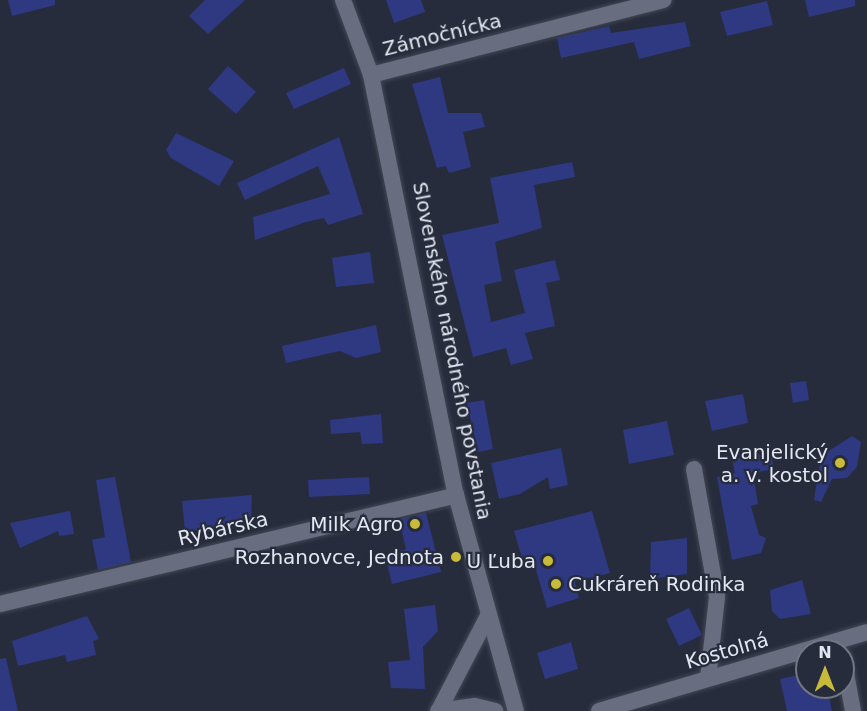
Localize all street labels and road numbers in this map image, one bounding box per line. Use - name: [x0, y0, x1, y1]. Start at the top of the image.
- street label: Zámočnícka: [380, 9, 504, 61]
- street label: Slovenského národného povstania: [407, 180, 497, 522]
- street label: Rybárska: [176, 507, 270, 551]
- street label: Kostolná: [683, 628, 771, 674]

